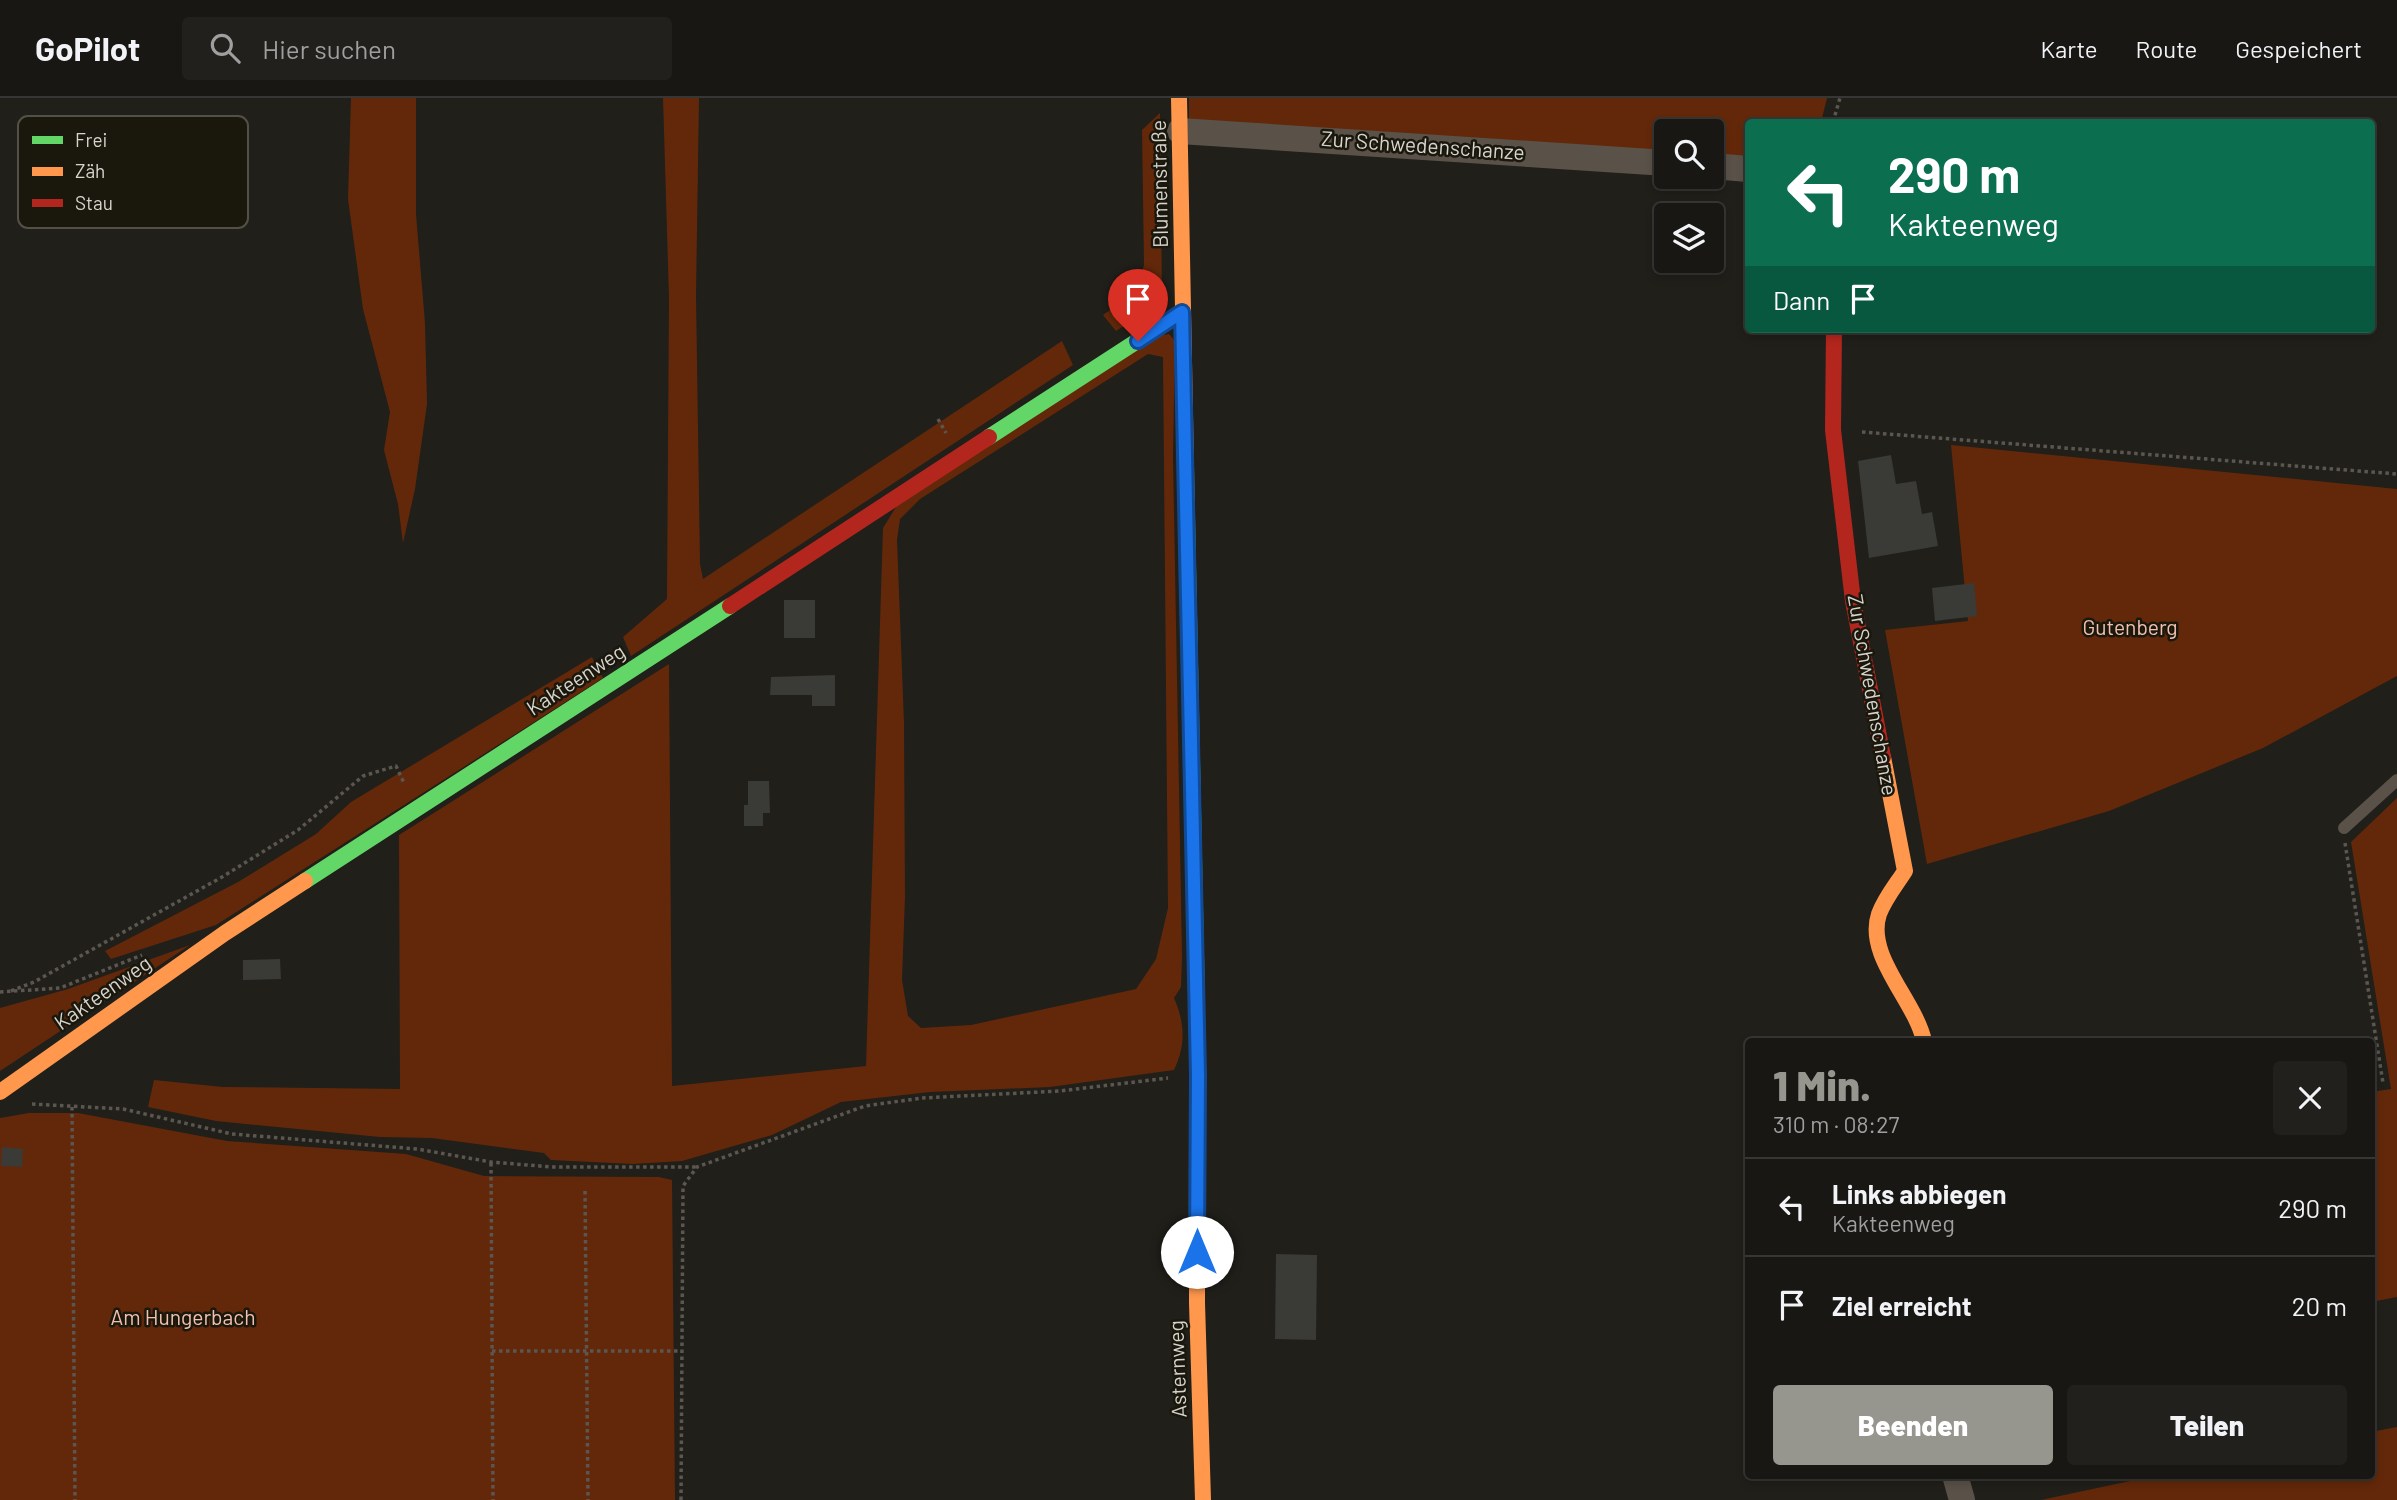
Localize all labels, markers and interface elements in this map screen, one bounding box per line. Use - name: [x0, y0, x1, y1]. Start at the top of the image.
- search box: [182, 17, 672, 80]
- text: GoPilot: [35, 28, 140, 68]
- icon: search: [206, 29, 244, 67]
- text: Hier suchen: [262, 33, 396, 64]
- text: Karte: [2040, 34, 2098, 63]
- text: Route: [2136, 34, 2197, 63]
- text: Gespeichert: [2235, 34, 2362, 63]
- legend: [18, 116, 248, 228]
- map controls: [1654, 119, 1724, 273]
- button: search: [1654, 119, 1724, 189]
- street label: Blumenstraße: [1145, 120, 1172, 248]
- street label: Zur Schwedenschanze: [1321, 125, 1526, 164]
- text: Frei: [75, 128, 107, 151]
- text: 290 m: [1888, 144, 2020, 203]
- icon: left: [1773, 147, 1864, 238]
- text: Zäh: [75, 159, 105, 182]
- text: Stau: [75, 191, 113, 214]
- button: layers: [1654, 203, 1724, 273]
- text: Kakteenweg: [1888, 204, 2059, 242]
- pin: [1108, 269, 1168, 341]
- icon: arrive: [1119, 280, 1157, 318]
- icon: arrive: [1844, 280, 1882, 318]
- text: Dann: [1773, 284, 1830, 315]
- street label: Zur Schwedenschanze: [1843, 592, 1903, 797]
- park label: Gutenberg: [2082, 614, 2178, 639]
- street label: Kakteenweg: [521, 638, 629, 720]
- street label: Kakteenweg: [49, 949, 155, 1034]
- text: 1 Min.: [1773, 1059, 1871, 1109]
- button: close: [2273, 1061, 2347, 1135]
- text: 310 m · 08:27: [1773, 1110, 1899, 1138]
- text: Links abbiegen: [1832, 1178, 2006, 1209]
- icon: left: [1773, 1188, 1811, 1226]
- text: 290 m: [2278, 1192, 2347, 1223]
- text: Kakteenweg: [1832, 1209, 1955, 1237]
- position arrow: [1160, 1215, 1234, 1289]
- icon: arrive: [1773, 1286, 1811, 1324]
- text: Ziel erreicht: [1832, 1290, 1972, 1321]
- text: 20 m: [2292, 1290, 2347, 1321]
- park label: Am Hungerbach: [110, 1304, 256, 1329]
- street label: Asternweg: [1162, 1320, 1191, 1418]
- button: Beenden: [1773, 1385, 2053, 1465]
- button: Teilen: [2067, 1385, 2347, 1465]

